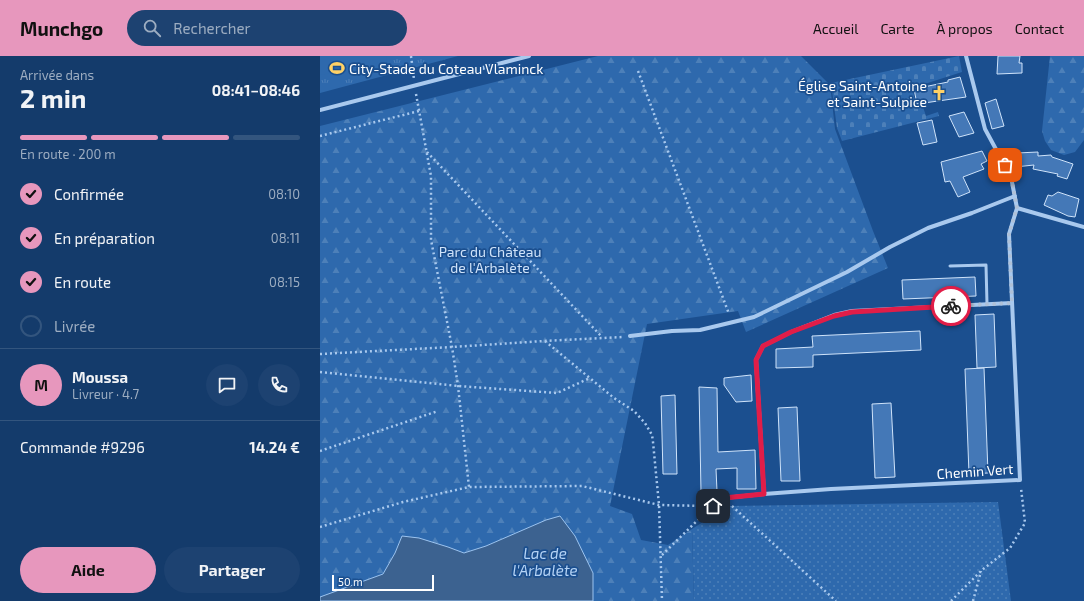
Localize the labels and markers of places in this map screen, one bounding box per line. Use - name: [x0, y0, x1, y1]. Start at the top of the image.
- sports icon: City-Stade du Coteau Vlaminck: [328, 59, 346, 77]
- place label: City-Stade du Coteau Vlaminck: [349, 60, 543, 77]
- place label: Église Saint-Antoine et Saint-Sulpice: [798, 77, 927, 110]
- church icon: Église Saint-Antoine et Saint-Sulpice: [930, 84, 948, 102]
- pin: [988, 148, 1022, 182]
- pin: [696, 489, 730, 523]

